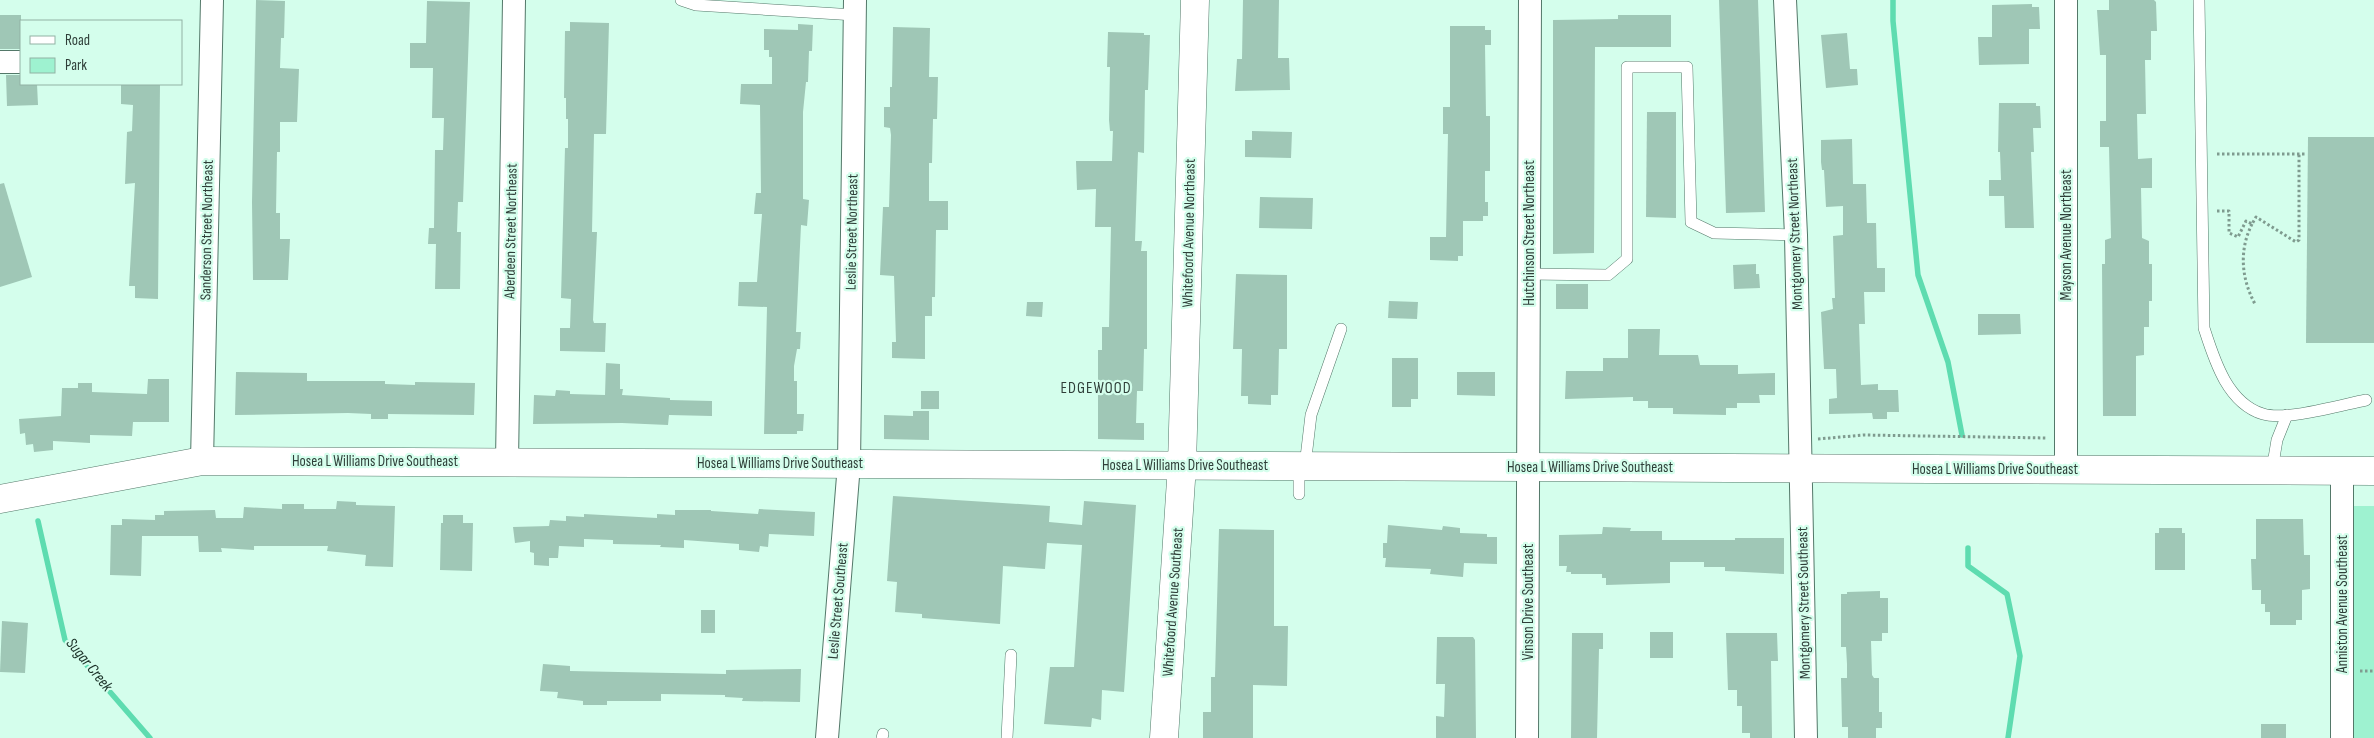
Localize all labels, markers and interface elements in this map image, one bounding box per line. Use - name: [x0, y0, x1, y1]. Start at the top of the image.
- legend: [20, 20, 182, 85]
- text: Road: [65, 31, 90, 50]
- text: Park: [65, 56, 87, 75]
- street label: Montgomery Street Northeast: [1783, 157, 1807, 310]
- street label: Whitefoord Avenue Northeast: [1178, 158, 1200, 308]
- street label: Sanderson Street Northeast: [196, 159, 218, 300]
- street label: Hutchinson Street Northeast: [1520, 160, 1539, 306]
- street label: Aberdeen Street Northeast: [500, 163, 522, 300]
- street label: Mayson Avenue Northeast: [2057, 169, 2076, 300]
- street label: Leslie Street Northeast: [841, 173, 863, 290]
- district label: EDGEWOOD: [1060, 379, 1132, 398]
- street label: Hosea L Williams Drive Southeast: [292, 452, 458, 471]
- street label: Hosea L Williams Drive Southeast: [697, 454, 863, 473]
- street label: Hosea L Williams Drive Southeast: [1102, 456, 1268, 475]
- street label: Hosea L Williams Drive Southeast: [1507, 458, 1673, 477]
- street label: Hosea L Williams Drive Southeast: [1912, 460, 2078, 479]
- street label: Whitefoord Avenue Southeast: [1158, 526, 1188, 677]
- street label: Montgomery Street Southeast: [1793, 526, 1815, 679]
- street label: Anniston Avenue Southeast: [2333, 535, 2352, 674]
- street label: Leslie Street Southeast: [823, 542, 853, 660]
- street label: Vinson Drive Southeast: [1519, 543, 1538, 660]
- water label: Sugar Creek: [62, 634, 117, 696]

